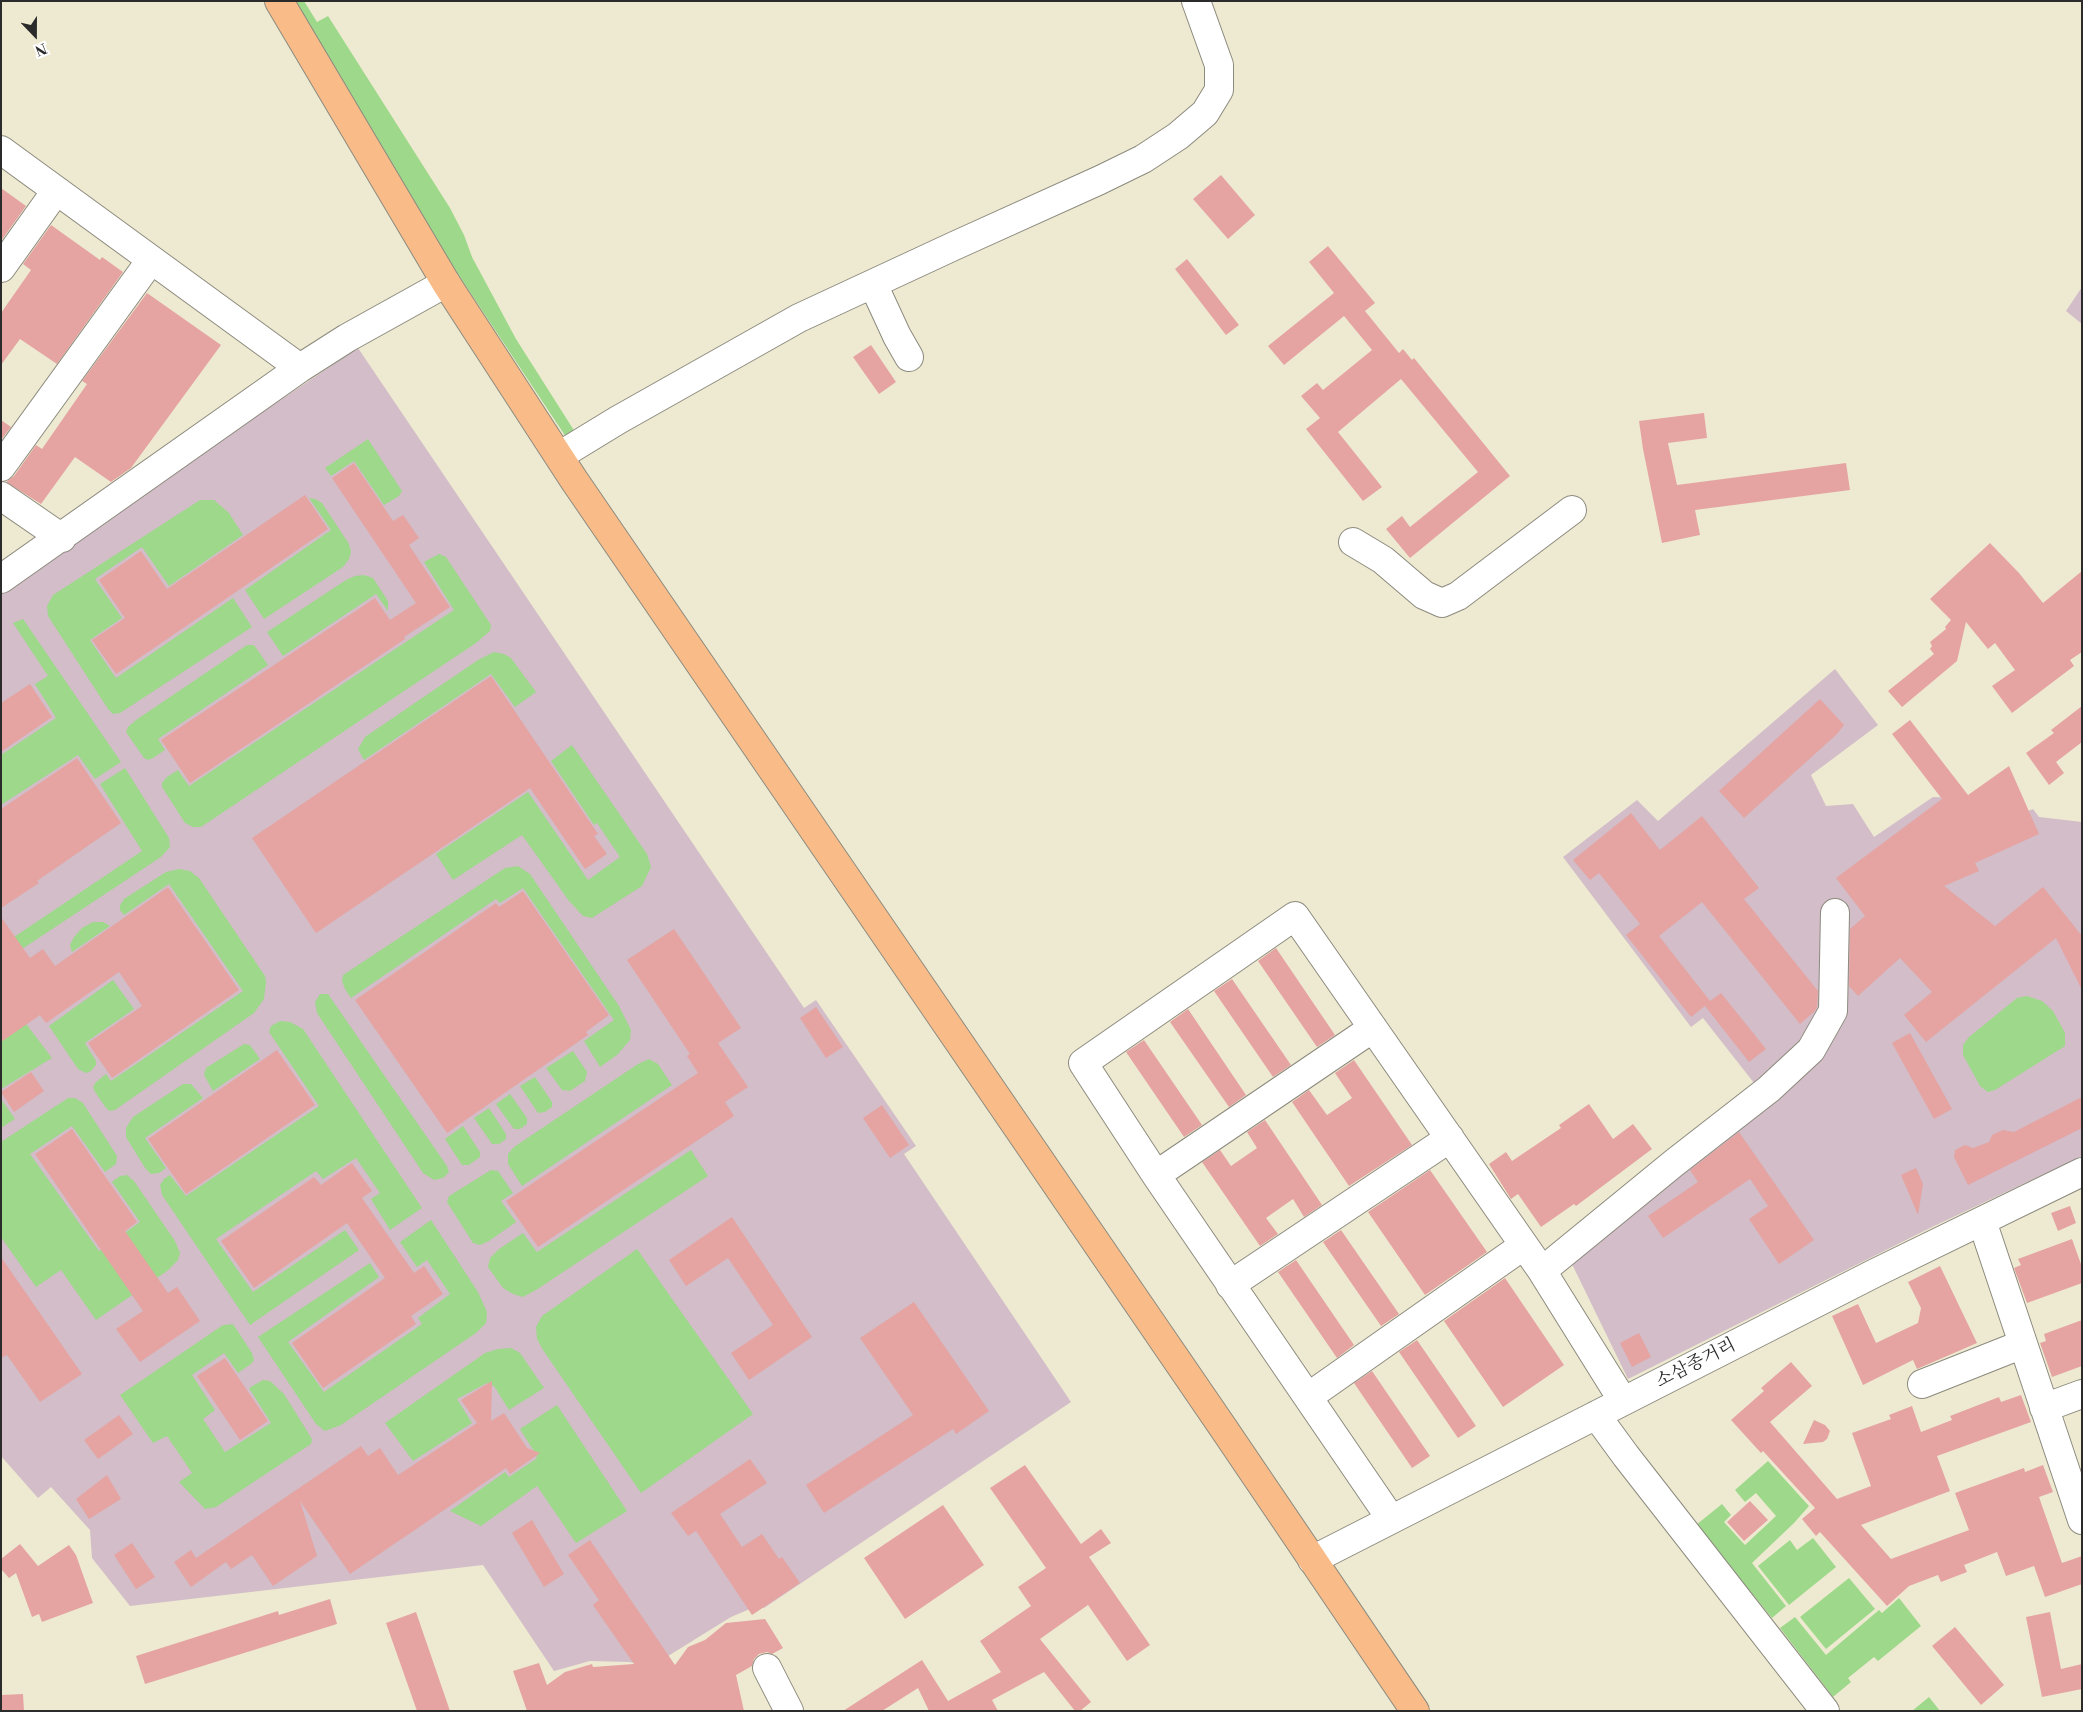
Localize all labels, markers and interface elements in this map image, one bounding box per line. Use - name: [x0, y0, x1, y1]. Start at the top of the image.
- north arrow: [10, 10, 60, 60]
- text: N: [32, 38, 49, 59]
- street label: 소삼종거리: [1652, 1335, 1740, 1393]

